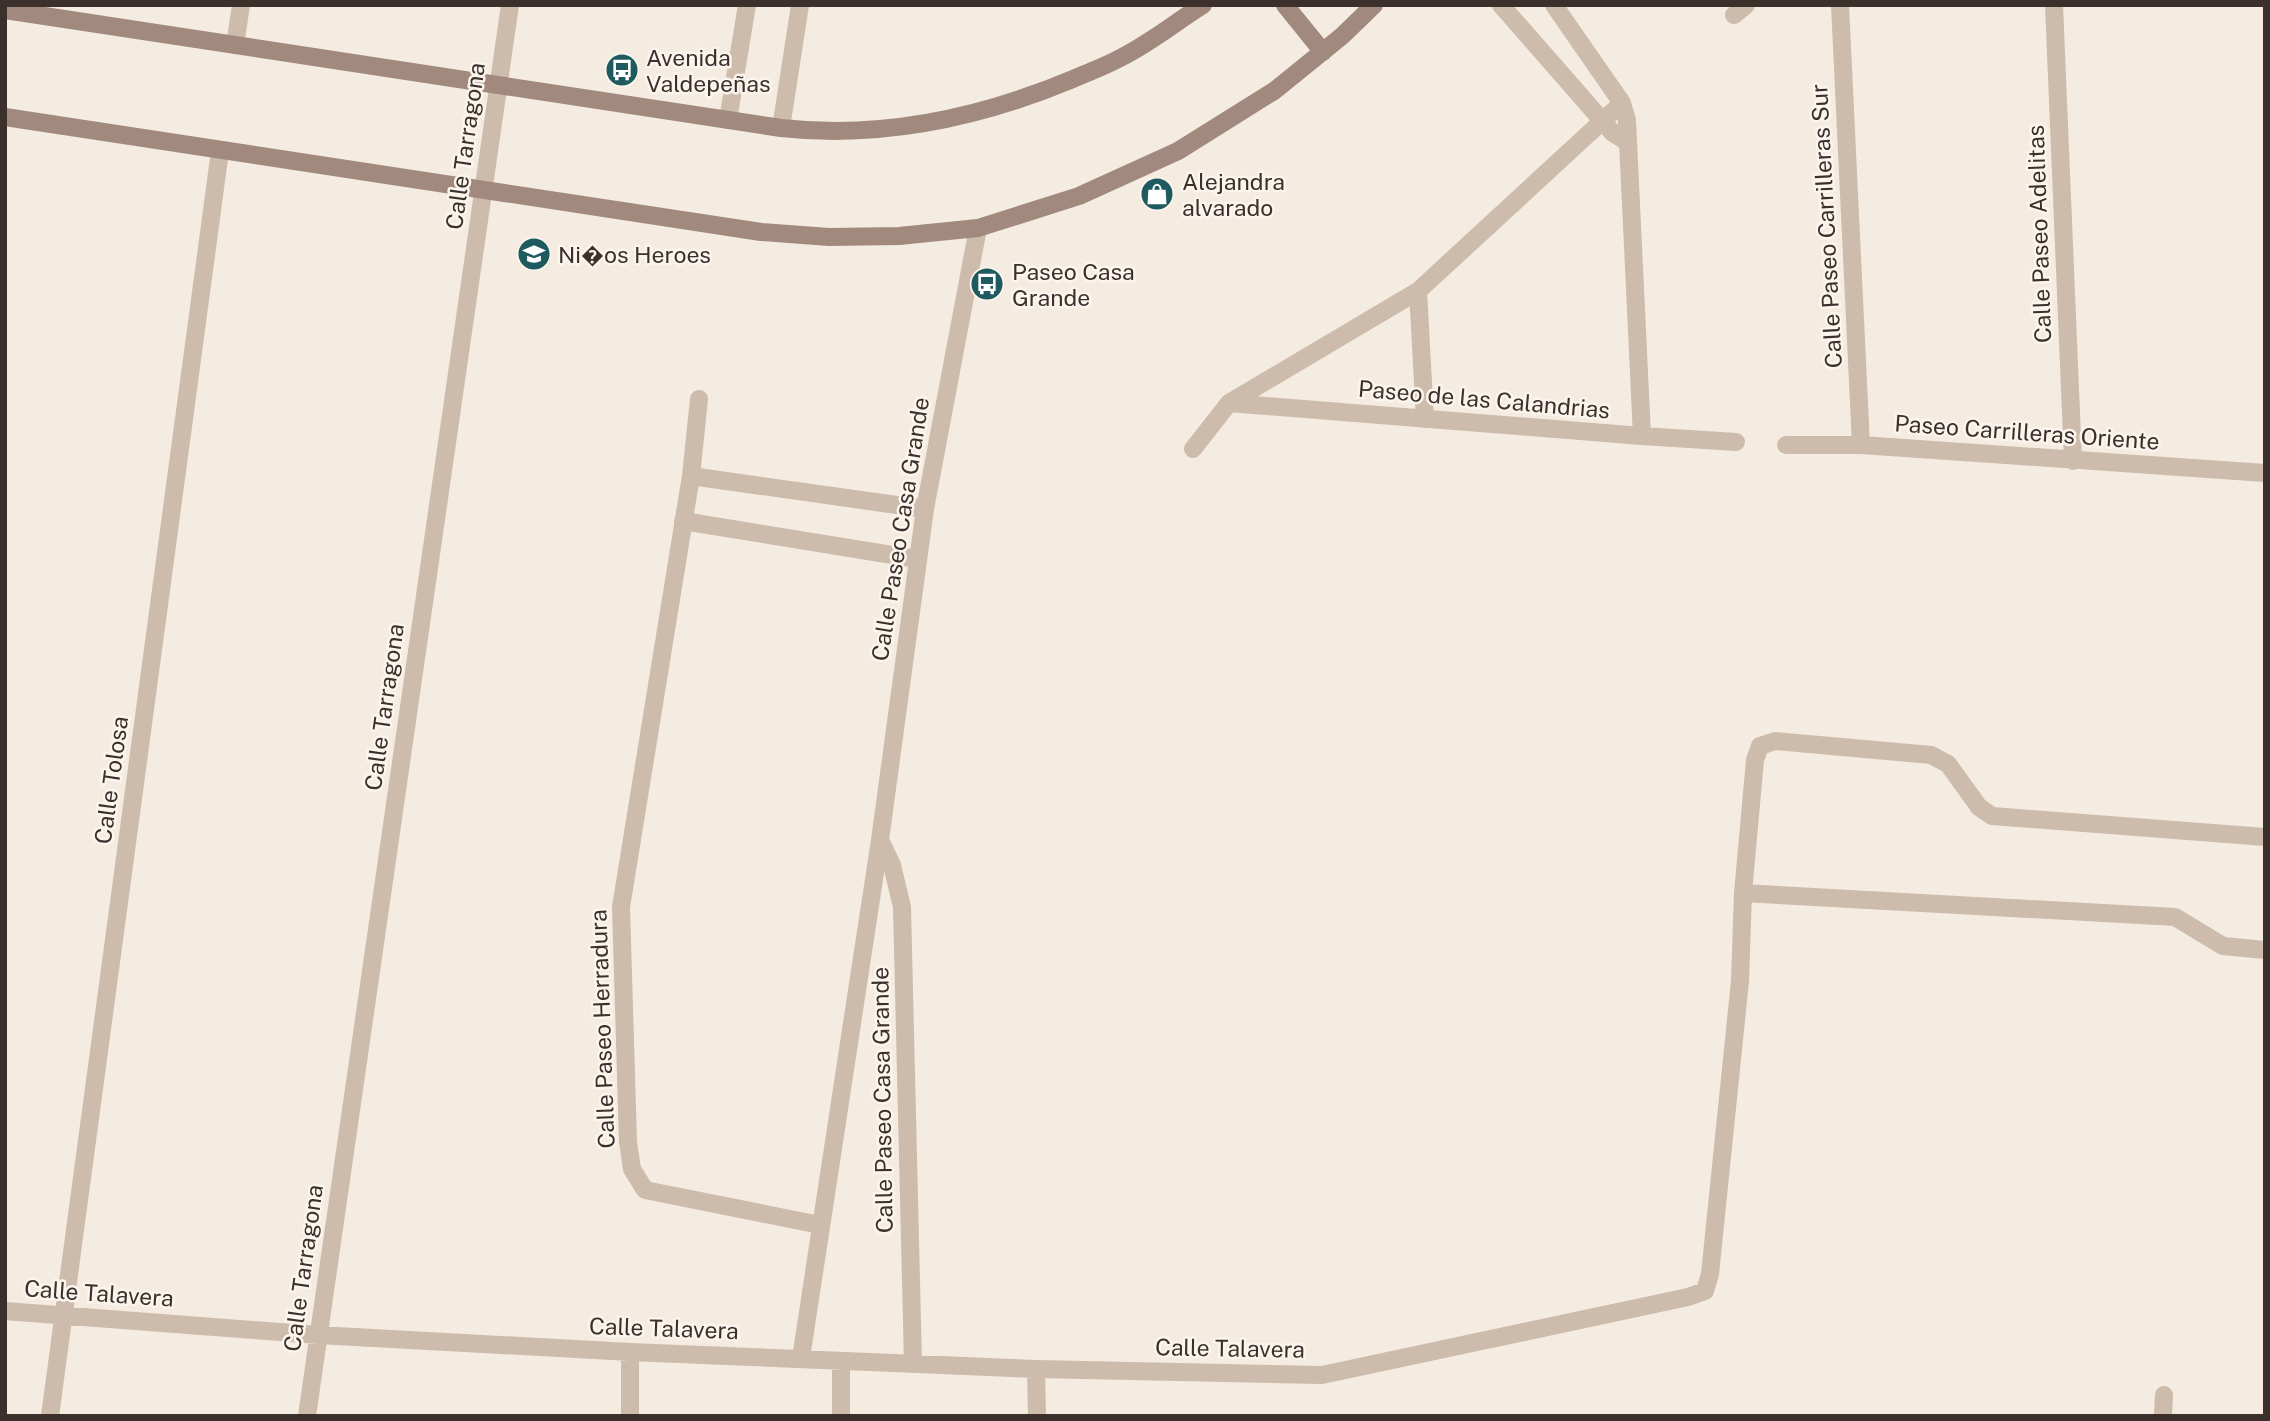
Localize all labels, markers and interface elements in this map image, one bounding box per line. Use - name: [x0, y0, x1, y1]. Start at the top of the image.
- place label: Avenida Valdepeñas: [646, 44, 771, 97]
- bus stop icon: Avenida Valdepeñas: [603, 51, 641, 89]
- street label: Calle Tarragona: [440, 61, 490, 231]
- street label: Calle Paseo Carrilleras Sur: [1805, 83, 1847, 369]
- street label: Calle Paseo Adelitas: [2022, 124, 2056, 344]
- place label: Alejandra alvarado: [1182, 168, 1285, 221]
- shop icon: Alejandra alvarado: [1138, 175, 1176, 213]
- school or university icon: Ni�os Heroes: [515, 235, 553, 273]
- place label: Ni�os Heroes: [558, 241, 711, 268]
- place label: Paseo Casa Grande: [1012, 258, 1135, 311]
- bus stop icon: Paseo Casa Grande: [968, 265, 1006, 303]
- street label: Paseo de las Calandrias: [1357, 375, 1611, 423]
- street label: Calle Paseo Casa Grande: [866, 395, 934, 663]
- street label: Paseo Carrilleras Oriente: [1894, 409, 2160, 455]
- street label: Calle Tarragona: [359, 622, 409, 792]
- street label: Calle Tolosa: [89, 714, 133, 846]
- street label: Calle Paseo Herradura: [584, 909, 620, 1149]
- street label: Calle Paseo Casa Grande: [866, 967, 898, 1233]
- street label: Calle Tarragona: [278, 1183, 328, 1353]
- street label: Calle Talavera: [23, 1274, 175, 1312]
- street label: Calle Talavera: [589, 1312, 739, 1344]
- street label: Calle Talavera: [1155, 1333, 1305, 1363]

